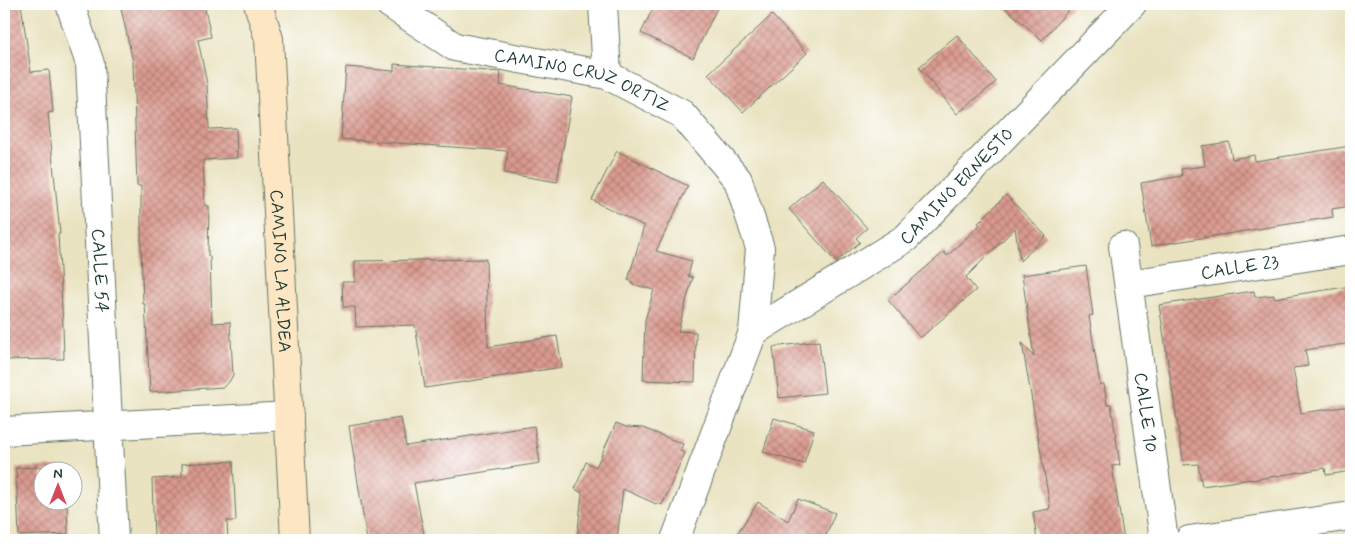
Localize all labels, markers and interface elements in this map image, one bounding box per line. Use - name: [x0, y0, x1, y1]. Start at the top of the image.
- street label: CAMINO CRUZ ORTIZ: [492, 43, 674, 119]
- street label: CAMINO ERNESTO: [895, 123, 1019, 251]
- street label: CAMINO LA ALDEA: [264, 189, 296, 353]
- street label: CALLE 54: [85, 228, 114, 313]
- street label: CALLE 23: [1199, 250, 1281, 286]
- street label: CALLE 10: [1128, 371, 1163, 454]
- north arrow: [32, 462, 82, 512]
- text: N: [53, 465, 63, 483]

